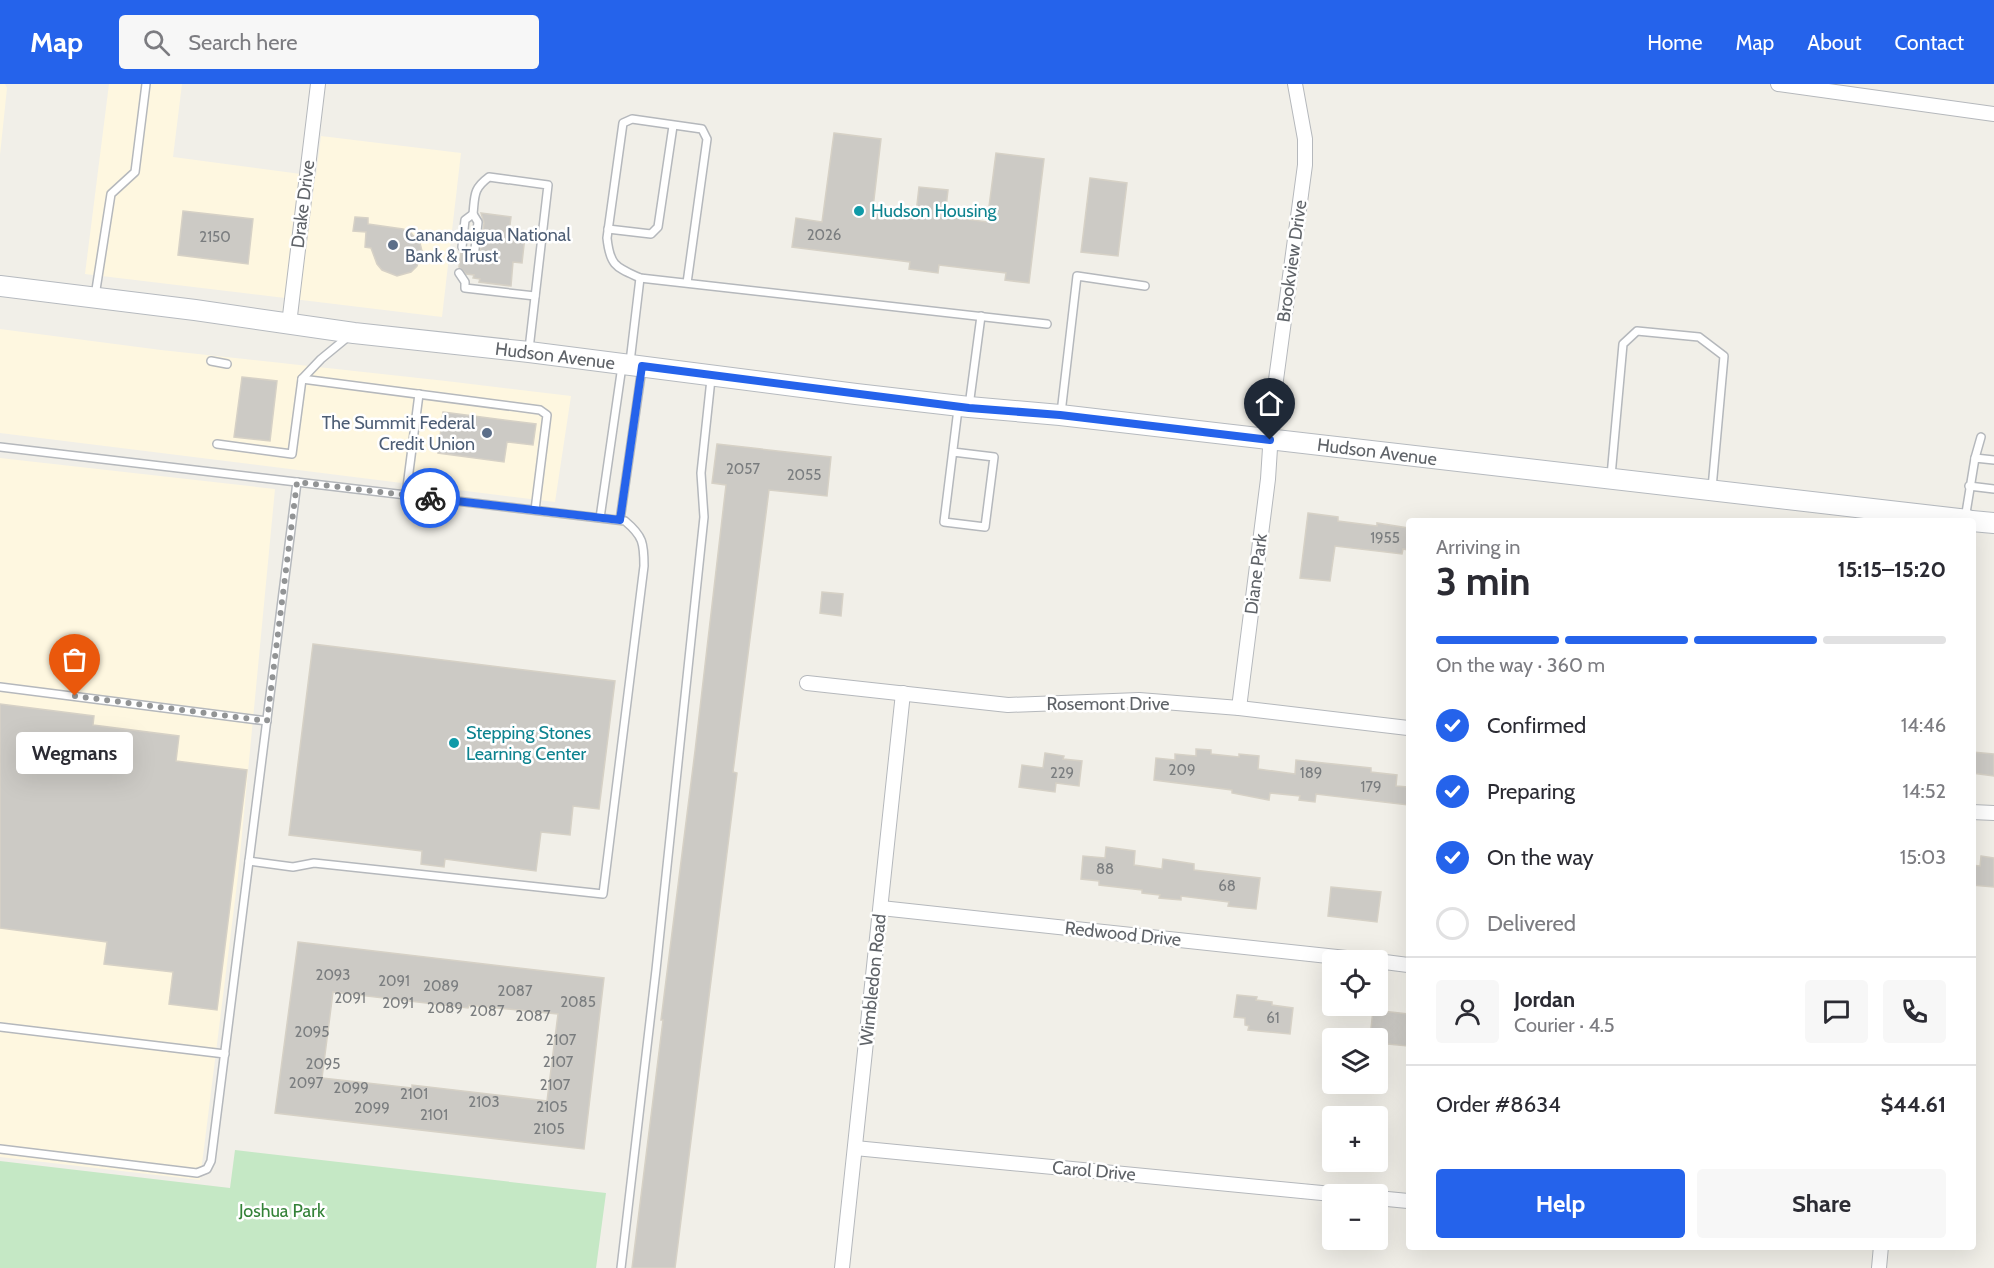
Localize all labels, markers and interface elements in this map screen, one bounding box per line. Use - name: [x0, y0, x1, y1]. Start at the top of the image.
- search box: [119, 15, 539, 69]
- text: Map: [30, 25, 83, 59]
- icon: search: [140, 26, 173, 59]
- text: Search here: [188, 29, 297, 56]
- text: Home: [1647, 30, 1703, 55]
- text: Map: [1736, 30, 1774, 55]
- text: About: [1807, 30, 1861, 55]
- text: Contact: [1894, 30, 1964, 55]
- street label: Drake Drive: [287, 159, 319, 249]
- street label: Brookview Drive: [1273, 198, 1311, 324]
- place label: Hudson Housing: [871, 200, 998, 222]
- marker: Hudson Housing: [852, 204, 866, 218]
- place label: Canandaigua National Bank & Trust: [405, 224, 571, 267]
- house number: 2026: [807, 226, 841, 244]
- house number: 2150: [199, 228, 231, 246]
- marker: Canandaigua National Bank & Trust: [386, 238, 400, 252]
- street label: Hudson Avenue: [494, 338, 616, 374]
- pin: [1244, 378, 1295, 440]
- icon: home: [1253, 387, 1286, 420]
- place label: The Summit Federal Credit Union: [322, 412, 476, 455]
- marker: The Summit Federal Credit Union: [480, 426, 494, 440]
- street label: Hudson Avenue: [1316, 434, 1438, 470]
- house number: 2057: [726, 460, 760, 478]
- house number: 2055: [787, 466, 821, 484]
- courier: [400, 468, 460, 528]
- icon: bike: [414, 482, 447, 515]
- house number: 1955: [1370, 529, 1400, 547]
- street label: Diane Park: [1240, 531, 1272, 616]
- text: Arriving in: [1436, 535, 1520, 559]
- text: 15:15–15:20: [1837, 556, 1946, 583]
- text: 3 min: [1436, 557, 1531, 605]
- pin: [49, 634, 100, 696]
- icon: bag: [58, 643, 91, 676]
- text: On the way · 360 m: [1436, 653, 1605, 677]
- street label: Rosemont Drive: [1046, 693, 1170, 715]
- icon: check: [1436, 709, 1469, 742]
- text: Confirmed: [1487, 712, 1586, 739]
- text: 14:46: [1901, 713, 1946, 737]
- place label: Stepping Stones Learning Center: [466, 722, 591, 765]
- callout: Wegmans: [16, 732, 134, 774]
- marker: Stepping Stones Learning Center: [447, 736, 461, 750]
- text: Wegmans: [32, 741, 117, 765]
- house number: 209: [1169, 761, 1195, 779]
- house number: 229: [1050, 764, 1074, 782]
- house number: 189: [1300, 764, 1322, 782]
- icon: check: [1436, 775, 1469, 808]
- house number: 179: [1361, 778, 1381, 796]
- text: Preparing: [1487, 778, 1575, 805]
- text: 14:52: [1902, 779, 1946, 803]
- icon: check: [1436, 841, 1469, 874]
- text: On the way: [1487, 844, 1594, 871]
- text: 15:03: [1900, 845, 1946, 869]
- house number: 88: [1096, 860, 1114, 878]
- house number: 68: [1218, 877, 1236, 895]
- text: Delivered: [1487, 910, 1576, 937]
- street label: Wimbledon Road: [855, 913, 891, 1047]
- street label: Redwood Drive: [1064, 917, 1182, 951]
- map controls: [1322, 950, 1388, 1250]
- button: locate: [1322, 950, 1388, 1016]
- house number: 2093: [316, 966, 350, 984]
- house number: 2091: [378, 972, 410, 990]
- house number: 2089: [423, 977, 459, 995]
- button: person: [1436, 980, 1499, 1043]
- button: chat: [1805, 980, 1868, 1043]
- button: phone: [1883, 980, 1946, 1043]
- house number: 2087: [498, 982, 533, 1000]
- text: Jordan: [1514, 986, 1575, 1013]
- house number: 2091: [334, 989, 366, 1007]
- house number: 2085: [560, 993, 596, 1011]
- house number: 2091: [382, 994, 414, 1012]
- house number: 2089: [427, 999, 463, 1017]
- house number: 2087: [470, 1002, 505, 1020]
- house number: 2087: [516, 1007, 551, 1025]
- house number: 61: [1266, 1009, 1280, 1027]
- text: Courier · 4.5: [1514, 1013, 1615, 1037]
- house number: 2095: [295, 1023, 329, 1041]
- button: layers: [1322, 1028, 1388, 1094]
- house number: 2107: [546, 1031, 577, 1049]
- house number: 2107: [543, 1053, 574, 1071]
- house number: 2095: [306, 1055, 340, 1073]
- house number: 2097: [289, 1074, 324, 1092]
- house number: 2107: [540, 1076, 571, 1094]
- house number: 2099: [333, 1079, 369, 1097]
- house number: 2101: [400, 1085, 428, 1103]
- text: Order #8634: [1436, 1091, 1561, 1118]
- text: $44.61: [1881, 1091, 1946, 1118]
- house number: 2103: [468, 1093, 500, 1111]
- house number: 2105: [536, 1098, 568, 1116]
- house number: 2099: [354, 1099, 390, 1117]
- house number: 2101: [420, 1106, 448, 1124]
- button: +: [1322, 1106, 1388, 1172]
- house number: 2105: [533, 1120, 565, 1138]
- street label: Carol Drive: [1051, 1156, 1137, 1186]
- button: Help: [1436, 1169, 1685, 1238]
- button: Share: [1697, 1169, 1946, 1238]
- button: −: [1322, 1184, 1388, 1250]
- park label: Joshua Park: [238, 1200, 326, 1222]

